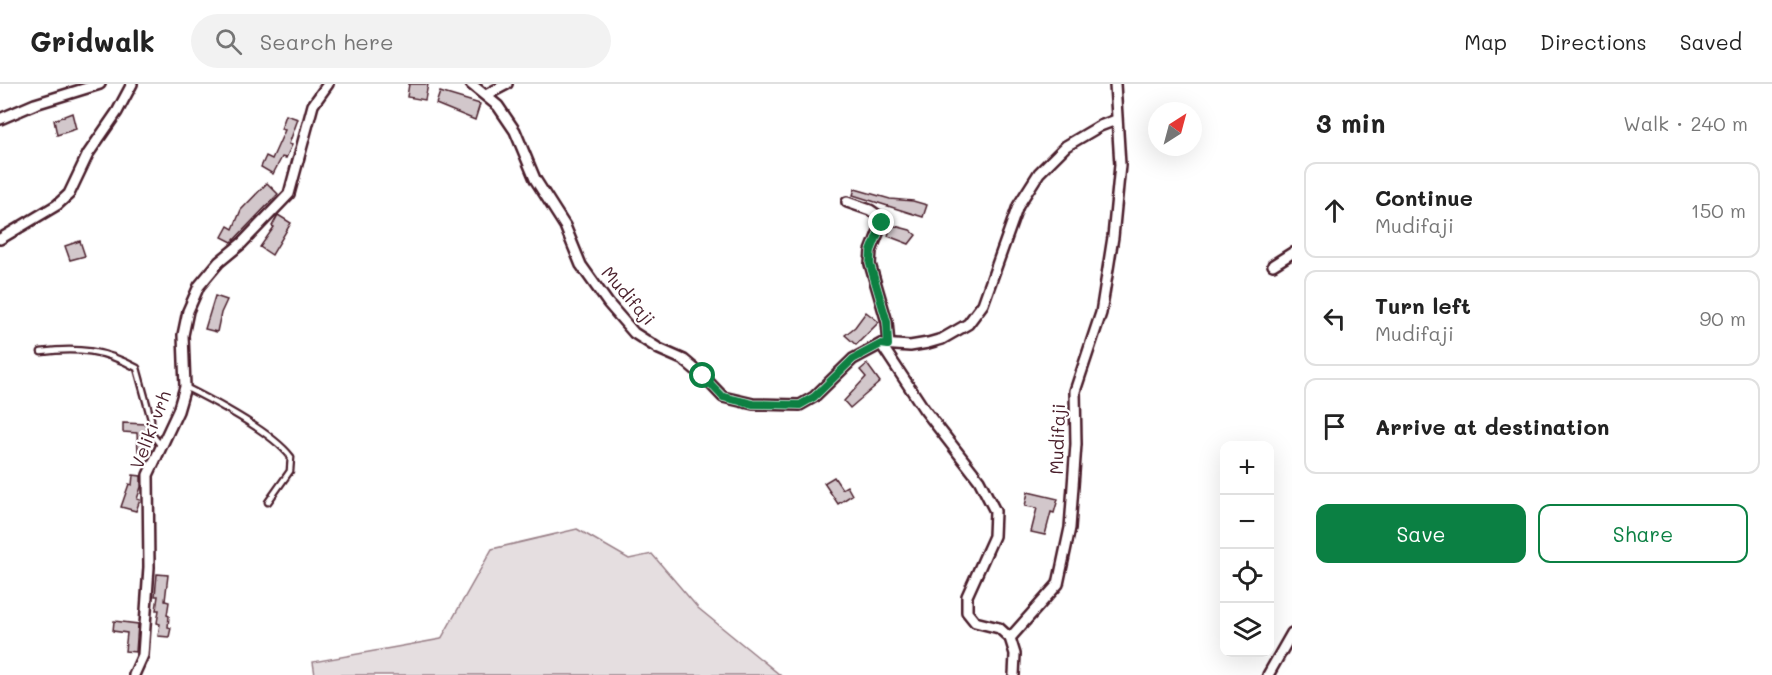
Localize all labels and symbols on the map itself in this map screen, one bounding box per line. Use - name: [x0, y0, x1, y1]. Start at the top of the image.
- north arrow: [1148, 102, 1202, 156]
- route end: [868, 209, 894, 235]
- street label: Mudifaji: [596, 261, 661, 330]
- route start: [689, 362, 715, 388]
- street label: Veliki vrh: [124, 387, 176, 472]
- street label: Mudifaji: [1044, 403, 1070, 475]

